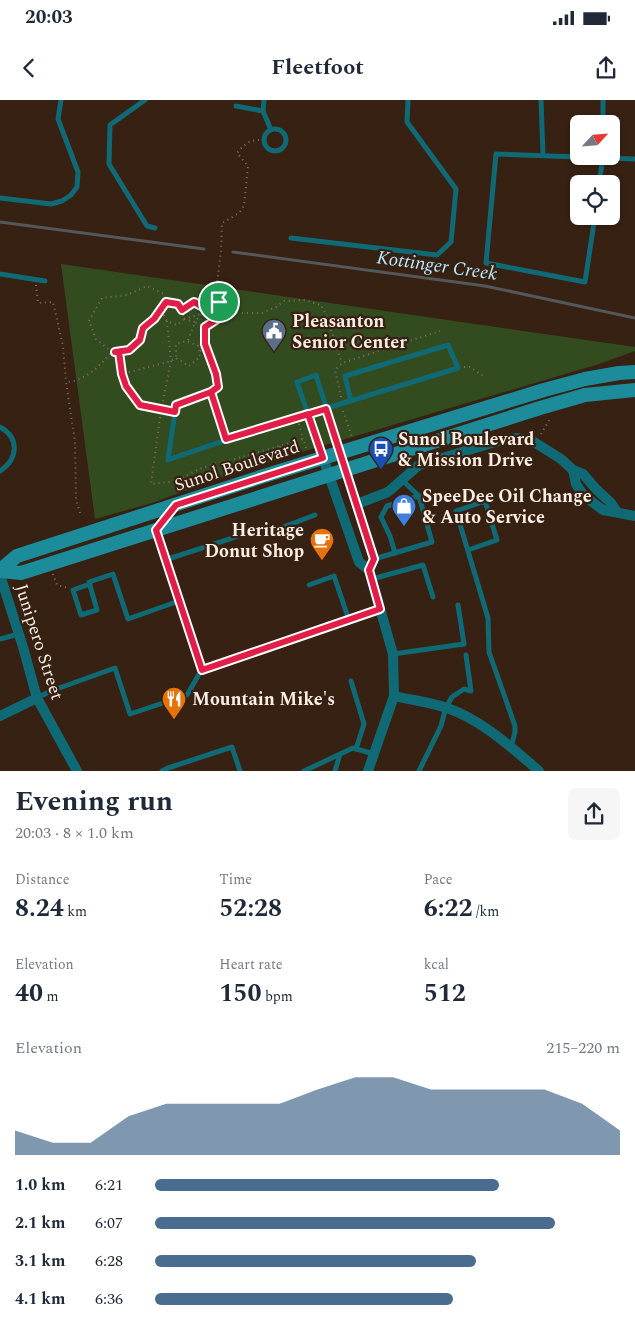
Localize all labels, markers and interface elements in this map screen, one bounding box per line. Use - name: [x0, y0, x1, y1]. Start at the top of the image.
- text: 20:03: [25, 3, 73, 32]
- text: Fleetfoot: [271, 51, 364, 84]
- icon: back: [15, 54, 43, 82]
- icon: share: [592, 54, 620, 82]
- north arrow: [570, 115, 620, 165]
- map controls: [570, 115, 620, 225]
- button: locate: [570, 175, 620, 225]
- water label: Kottinger Creek: [375, 243, 499, 289]
- pin: [198, 281, 240, 323]
- icon: arrive: [205, 288, 233, 316]
- place label: Pleasanton Senior Center: [292, 308, 407, 356]
- public building icon: Pleasanton Senior Center: [261, 318, 287, 352]
- place label: Sunol Boulevard & Mission Drive: [398, 426, 535, 474]
- street label: Sunol Boulevard: [171, 433, 303, 499]
- bus stop icon: Sunol Boulevard & Mission Drive: [368, 436, 394, 470]
- place label: SpeeDee Oil Change & Auto Service: [422, 483, 592, 531]
- shop icon: SpeeDee Oil Change & Auto Service: [391, 493, 417, 527]
- place label: Heritage Donut Shop: [205, 517, 304, 565]
- cafe icon: Heritage Donut Shop: [309, 527, 335, 561]
- street label: Junipero Street: [8, 580, 70, 704]
- restaurant icon: Mountain Mike's: [161, 686, 187, 720]
- place label: Mountain Mike's: [192, 686, 335, 713]
- text: Evening run: [15, 780, 173, 823]
- button: share: [568, 788, 620, 840]
- text: 20:03 · 8 × 1.0 km: [15, 821, 134, 845]
- text: Distance: [15, 869, 70, 890]
- text: Time: [219, 869, 252, 890]
- text: Pace: [424, 869, 453, 890]
- text: 8.24: [15, 890, 64, 928]
- text: 52:28: [219, 890, 282, 928]
- text: 6:22: [424, 890, 472, 928]
- text: km: [64, 901, 87, 922]
- text: /km: [472, 901, 499, 922]
- text: Elevation: [15, 954, 74, 975]
- text: Heart rate: [219, 954, 283, 975]
- text: kcal: [424, 954, 449, 975]
- text: 40: [15, 975, 43, 1013]
- text: 150: [219, 975, 261, 1013]
- text: 512: [424, 975, 466, 1013]
- text: m: [43, 986, 59, 1007]
- text: bpm: [261, 986, 293, 1007]
- text: Elevation: [15, 1036, 82, 1060]
- text: 215–220 m: [546, 1036, 620, 1060]
- text: 1.0 km: [15, 1173, 65, 1197]
- text: 6:21: [95, 1173, 123, 1197]
- text: 2.1 km: [15, 1211, 65, 1235]
- text: 6:07: [95, 1211, 123, 1235]
- text: 3.1 km: [15, 1249, 65, 1273]
- text: 6:28: [95, 1249, 123, 1273]
- text: 4.1 km: [15, 1287, 65, 1311]
- text: 6:36: [95, 1287, 123, 1311]

